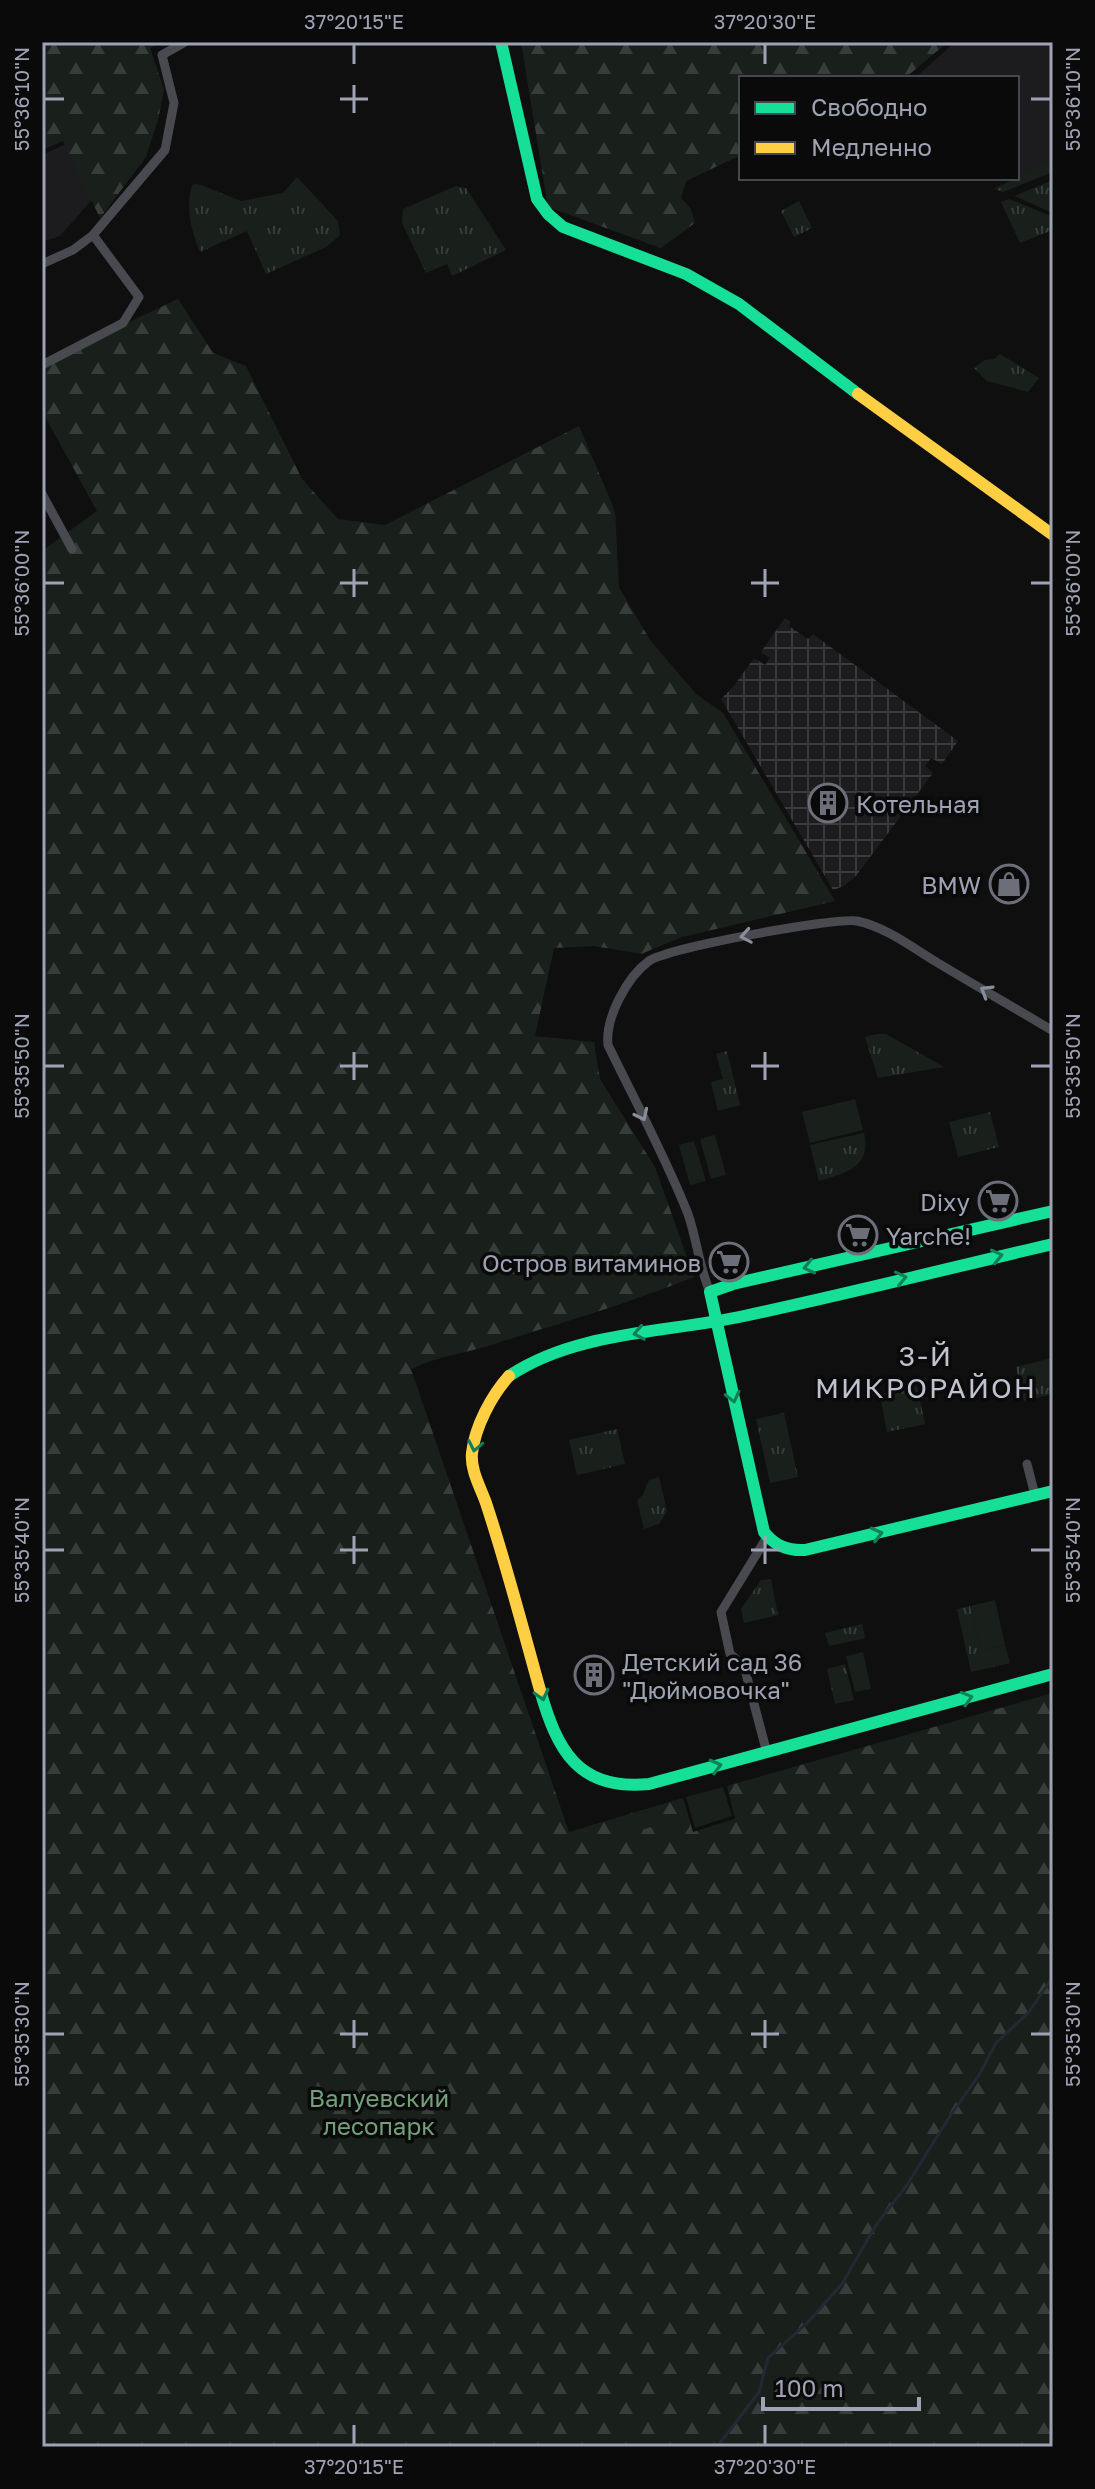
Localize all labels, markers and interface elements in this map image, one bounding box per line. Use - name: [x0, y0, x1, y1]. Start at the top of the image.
- text: 37°20'15"E: [304, 9, 404, 33]
- text: 37°20'30"E: [714, 9, 816, 33]
- text: 55°36'10"N: [9, 47, 33, 151]
- text: 55°36'10"N: [1060, 47, 1084, 151]
- legend: [739, 76, 1019, 180]
- text: Свободно: [811, 92, 927, 121]
- text: Медленно: [811, 132, 932, 161]
- text: 55°36'00"N: [9, 530, 33, 637]
- text: 55°36'00"N: [1060, 530, 1084, 637]
- building icon: Котельная: [807, 782, 849, 824]
- place label: Котельная: [856, 789, 980, 818]
- shop icon: BMW: [988, 863, 1030, 905]
- place label: BMW: [921, 870, 981, 899]
- one-way arrow: [739, 927, 752, 944]
- one-way arrow: [980, 986, 995, 1001]
- text: 55°35'50"N: [9, 1013, 33, 1119]
- text: 55°35'50"N: [1060, 1013, 1084, 1119]
- one-way arrow: [632, 1107, 648, 1122]
- supermarket icon: Dixy: [977, 1180, 1019, 1222]
- place label: Dixy: [920, 1187, 970, 1216]
- supermarket icon: Yarche!: [837, 1214, 879, 1256]
- place label: Yarche!: [886, 1221, 971, 1250]
- supermarket icon: Остров витаминов: [708, 1241, 750, 1283]
- place label: Остров витаминов: [482, 1248, 701, 1277]
- one-way arrow: [990, 1248, 1003, 1265]
- one-way arrow: [803, 1258, 817, 1275]
- one-way arrow: [894, 1270, 908, 1287]
- one-way arrow: [633, 1324, 646, 1341]
- district label: 3-Й МИКРОРАЙОН: [815, 1339, 1037, 1404]
- one-way arrow: [723, 1390, 740, 1403]
- one-way arrow: [467, 1440, 484, 1453]
- text: 55°35'40"N: [9, 1497, 33, 1603]
- text: 55°35'40"N: [1060, 1497, 1084, 1603]
- one-way arrow: [869, 1526, 883, 1543]
- place label: Детский сад 36 "Дюймовочка": [622, 1647, 802, 1704]
- building icon: Детский сад 36 "Дюймовочка": [573, 1654, 615, 1696]
- one-way arrow: [533, 1688, 549, 1702]
- one-way arrow: [959, 1691, 973, 1708]
- one-way arrow: [708, 1759, 722, 1776]
- text: 55°35'30"N: [9, 1981, 33, 2087]
- text: 55°35'30"N: [1060, 1981, 1084, 2087]
- park label: Валуевский лесопарк: [309, 2083, 449, 2140]
- scale bar: [763, 2361, 919, 2411]
- text: 100 m: [775, 2373, 844, 2402]
- text: 37°20'15"E: [304, 2454, 404, 2478]
- text: 37°20'30"E: [714, 2454, 816, 2478]

